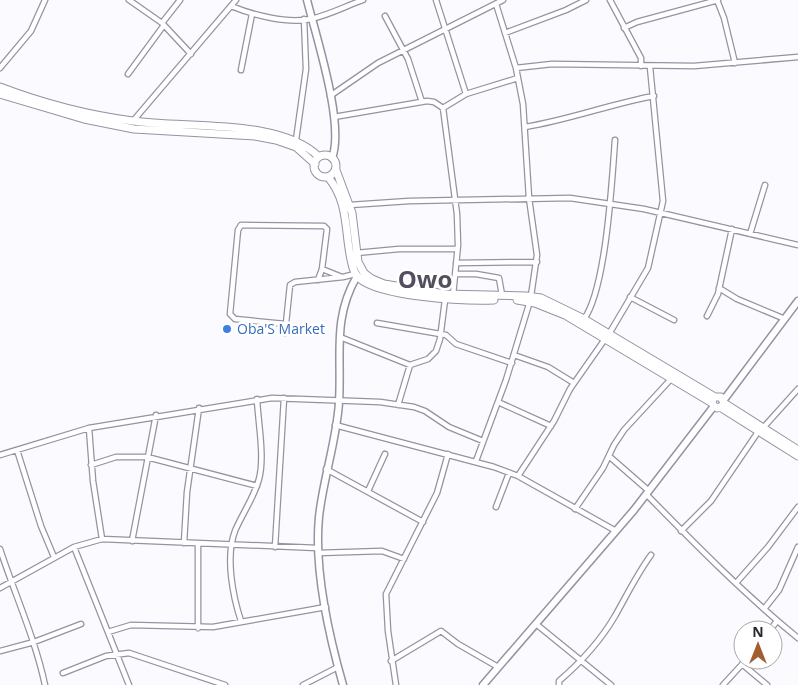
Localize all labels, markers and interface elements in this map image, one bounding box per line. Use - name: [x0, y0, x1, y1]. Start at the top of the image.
- district label: Owo: [398, 262, 452, 295]
- place label: Oba'S Market: [237, 319, 325, 338]
- marker: Oba'S Market: [221, 323, 233, 335]
- north arrow: [733, 620, 783, 670]
- text: N: [752, 622, 764, 641]

